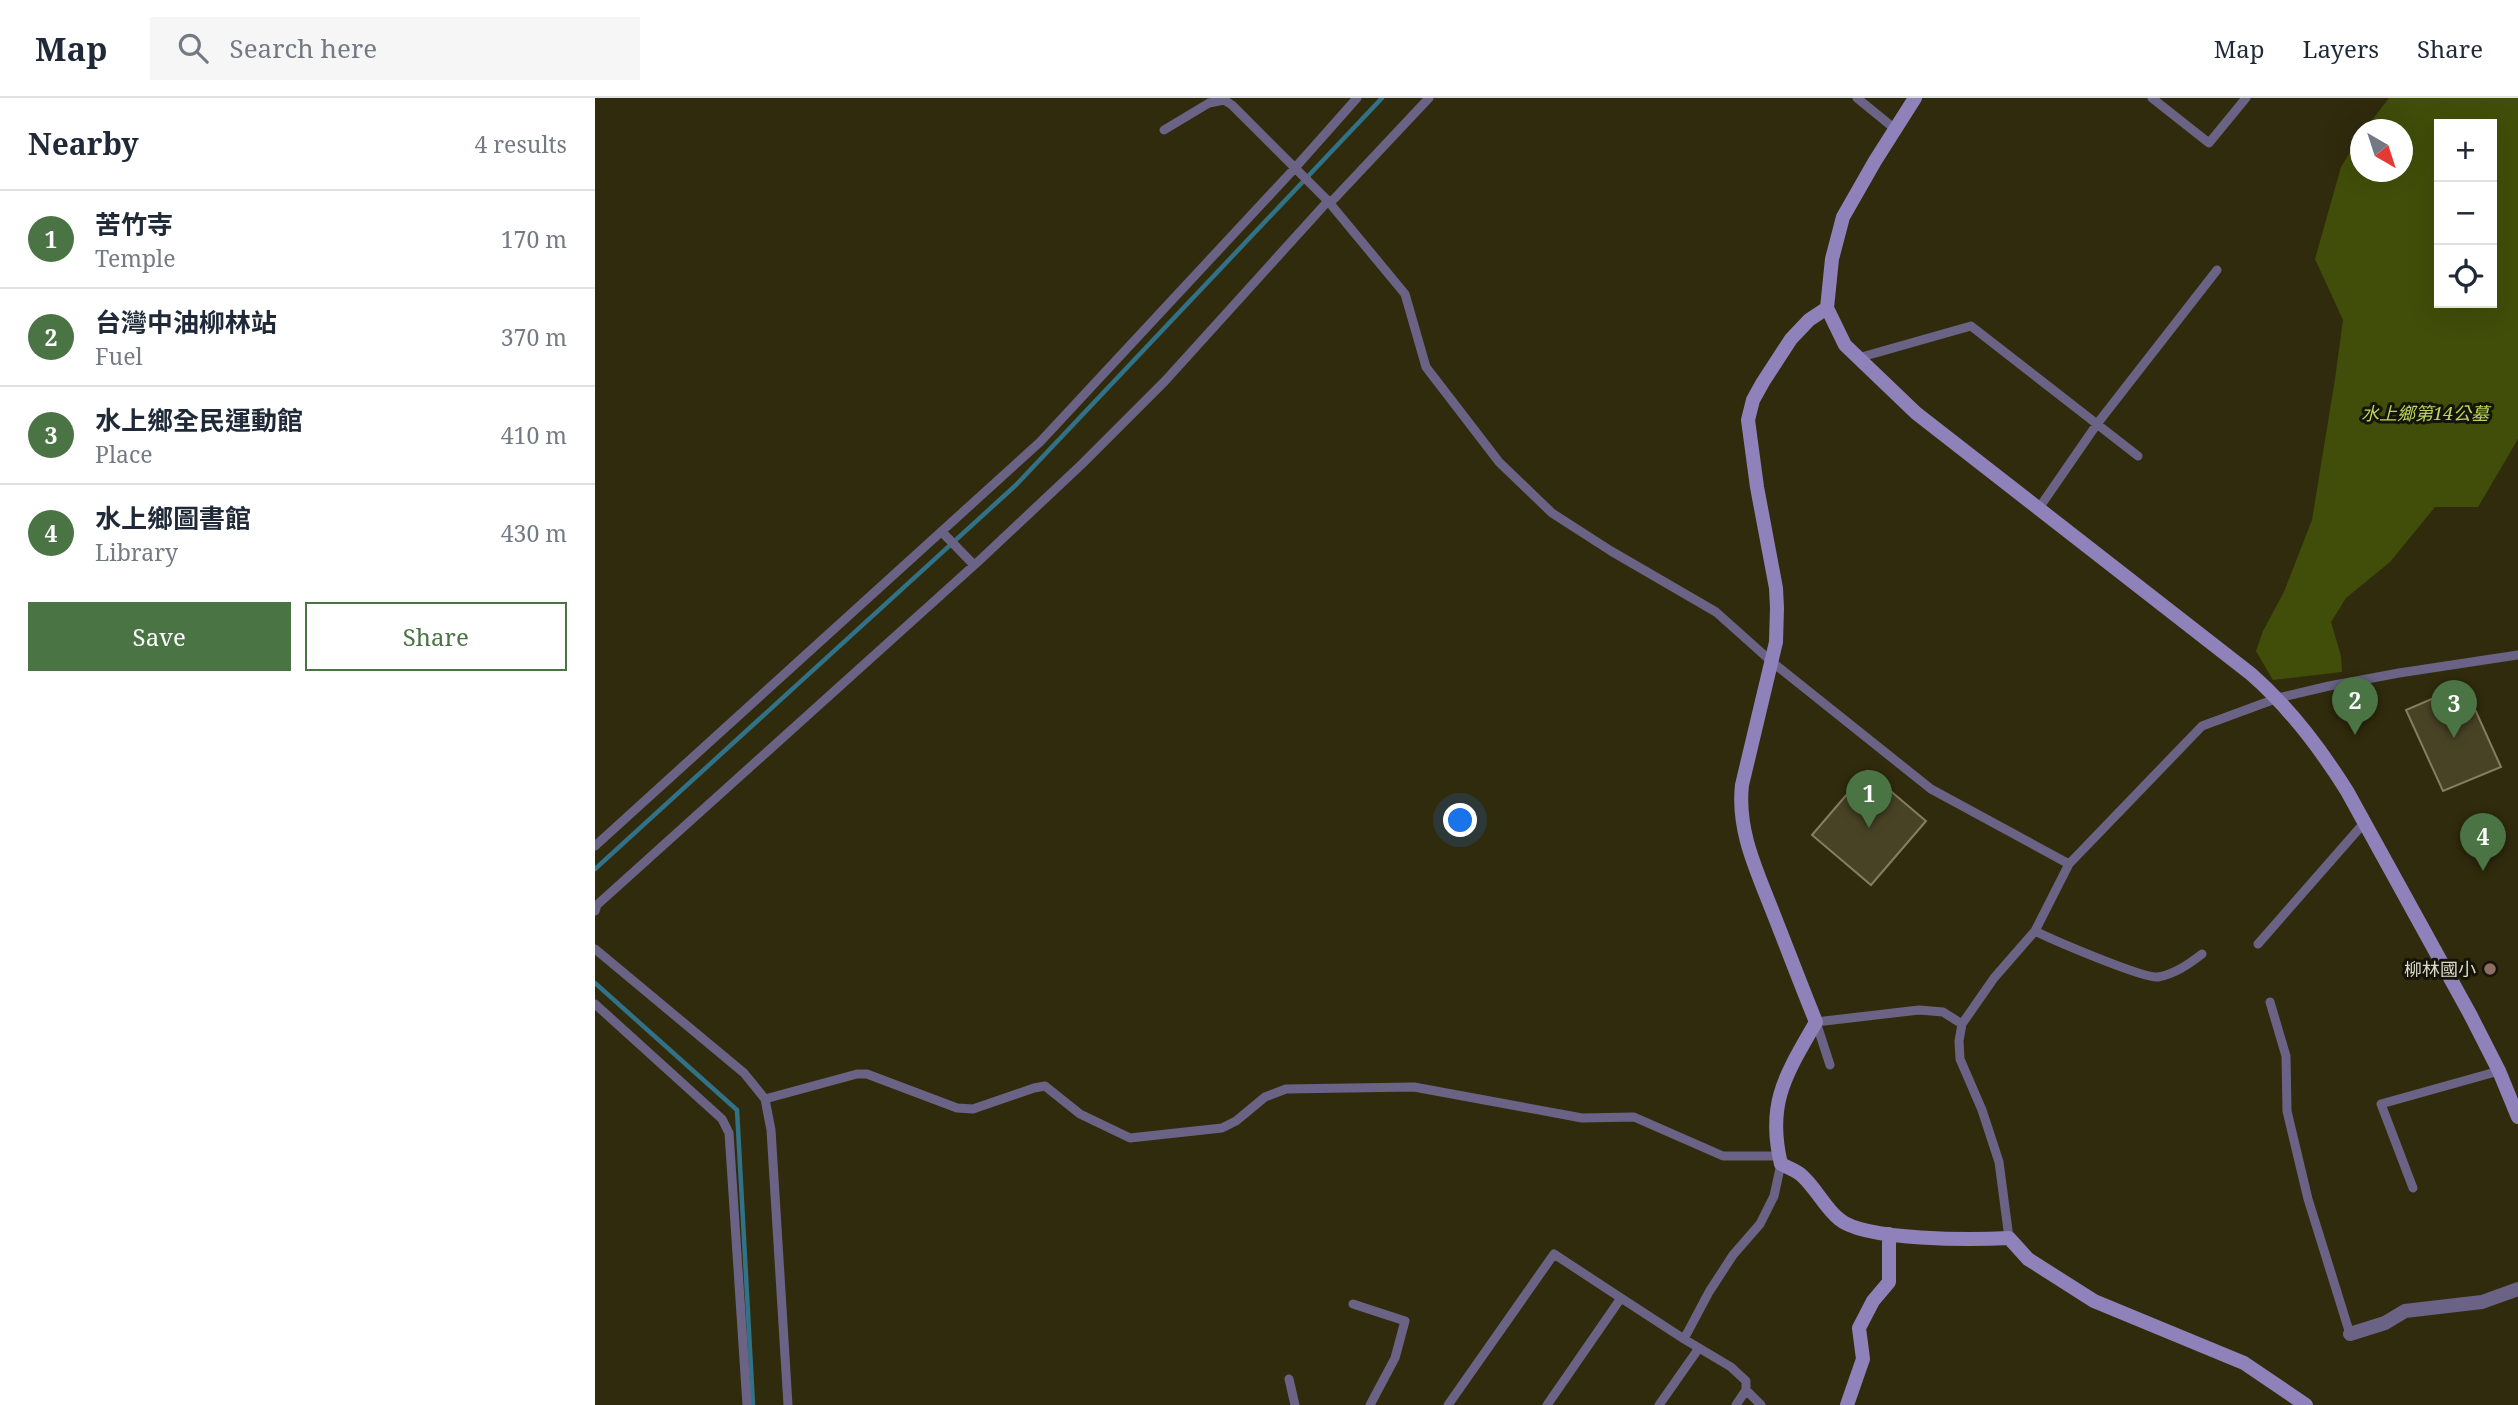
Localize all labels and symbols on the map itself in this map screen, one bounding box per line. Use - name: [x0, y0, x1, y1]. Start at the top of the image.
- north arrow: [2350, 119, 2413, 182]
- park label: 水上鄉第14公墓: [2361, 401, 2492, 425]
- pin: 2: [2332, 677, 2378, 735]
- pin: 3: [2431, 680, 2477, 738]
- pin: 1: [1846, 770, 1892, 828]
- your location: [1443, 803, 1477, 837]
- pin: 4: [2460, 813, 2506, 871]
- place label: 柳林國小: [2404, 957, 2476, 981]
- marker: 柳林國小: [2482, 961, 2498, 977]

